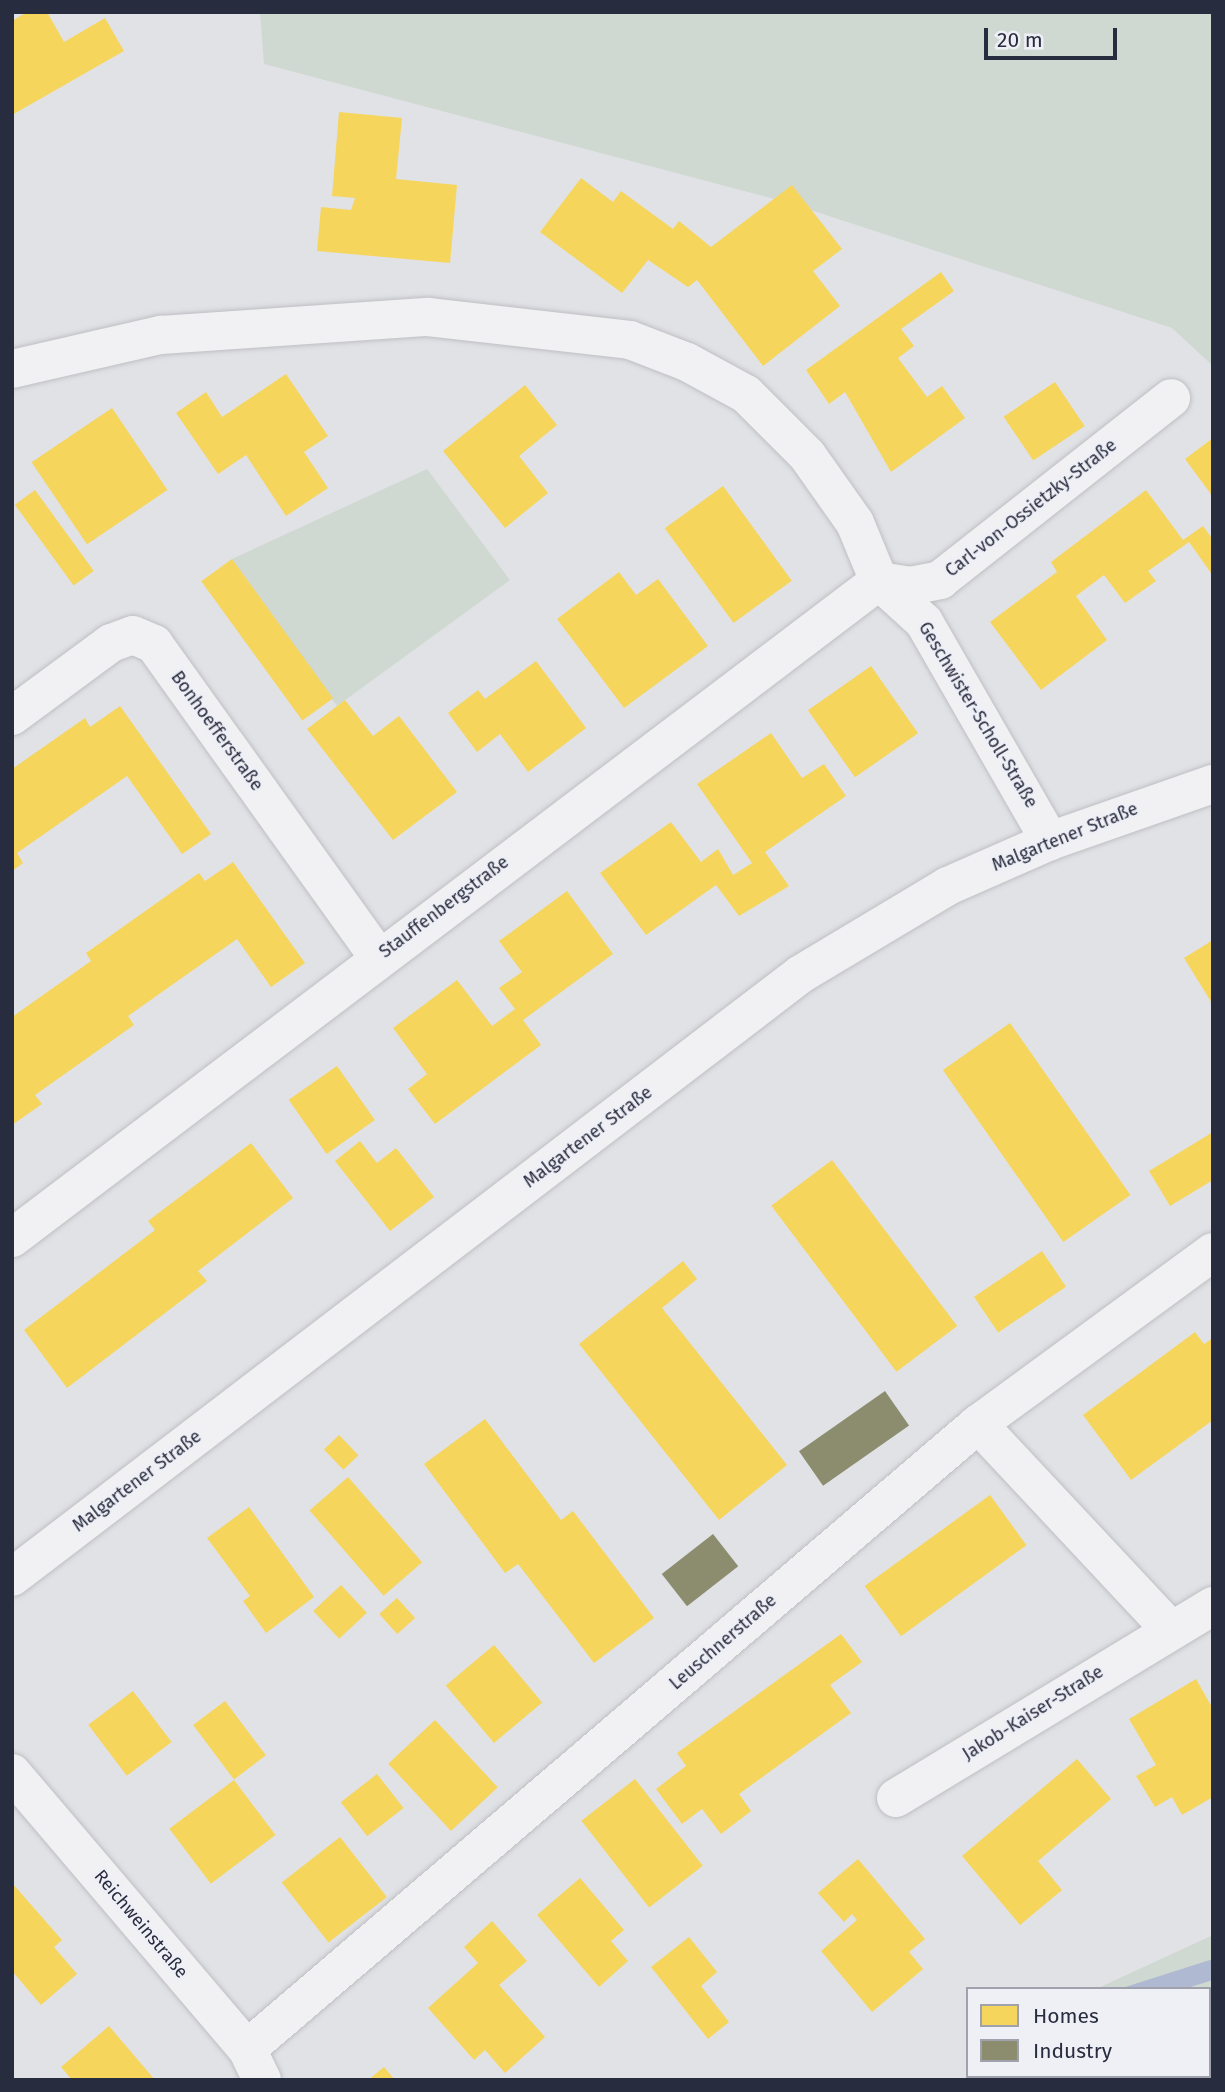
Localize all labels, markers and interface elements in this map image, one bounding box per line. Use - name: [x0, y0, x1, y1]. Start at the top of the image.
- scale bar: [987, 14, 1120, 58]
- text: 20 m: [997, 27, 1043, 53]
- street label: Carl-von-Ossietzky-Straße: [941, 434, 1121, 582]
- street label: Geschwister-Scholl-Straße: [914, 618, 1042, 812]
- street label: Bonhoefferstraße: [166, 667, 268, 795]
- street label: Malgartener Straße: [989, 798, 1141, 876]
- street label: Stauffenbergstraße: [375, 851, 513, 963]
- street label: Malgartener Straße: [519, 1082, 657, 1192]
- street label: Malgartener Straße: [68, 1426, 206, 1536]
- street label: Leuschnerstraße: [665, 1590, 781, 1694]
- street label: Jakob-Kaiser-Straße: [959, 1661, 1107, 1765]
- street label: Reichweinstraße: [90, 1866, 192, 1982]
- legend: [966, 1987, 1211, 2078]
- text: Homes: [1033, 2003, 1099, 2029]
- text: Industry: [1033, 2038, 1112, 2064]

